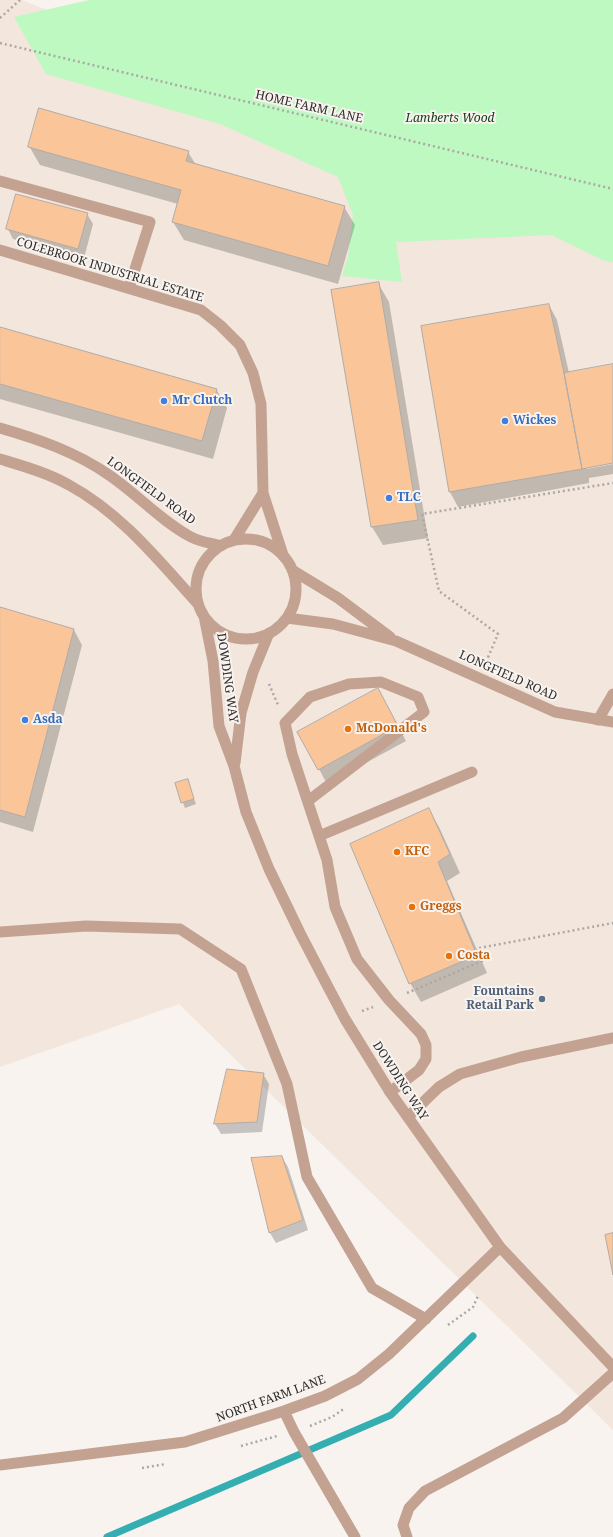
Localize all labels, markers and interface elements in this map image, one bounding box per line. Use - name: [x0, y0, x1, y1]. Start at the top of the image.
- street label: HOME FARM LANE: [254, 88, 364, 126]
- park label: Lamberts Wood: [405, 112, 495, 126]
- street label: COLEBROOK INDUSTRIAL ESTATE: [15, 235, 205, 305]
- place label: Mr Clutch: [172, 394, 232, 408]
- marker: Mr Clutch: [159, 396, 169, 406]
- place label: Wickes: [513, 414, 556, 428]
- marker: Wickes: [500, 416, 510, 426]
- street label: LONGFIELD ROAD: [104, 454, 198, 528]
- place label: TLC: [397, 491, 421, 505]
- marker: TLC: [384, 493, 394, 503]
- street label: DOWDING WAY: [214, 632, 240, 724]
- street label: LONGFIELD ROAD: [457, 648, 559, 704]
- place label: Asda: [33, 713, 63, 727]
- marker: Asda: [20, 715, 30, 725]
- place label: McDonald's: [356, 722, 427, 736]
- marker: McDonald's: [343, 724, 353, 734]
- place label: KFC: [405, 845, 429, 859]
- marker: KFC: [392, 847, 402, 857]
- place label: Greggs: [420, 900, 462, 914]
- marker: Greggs: [407, 902, 417, 912]
- place label: Costa: [457, 949, 490, 963]
- marker: Costa: [444, 951, 454, 961]
- place label: Fountains Retail Park: [466, 985, 534, 1013]
- marker: Fountains Retail Park: [537, 994, 547, 1004]
- street label: DOWDING WAY: [369, 1039, 431, 1123]
- street label: NORTH FARM LANE: [214, 1373, 328, 1425]

